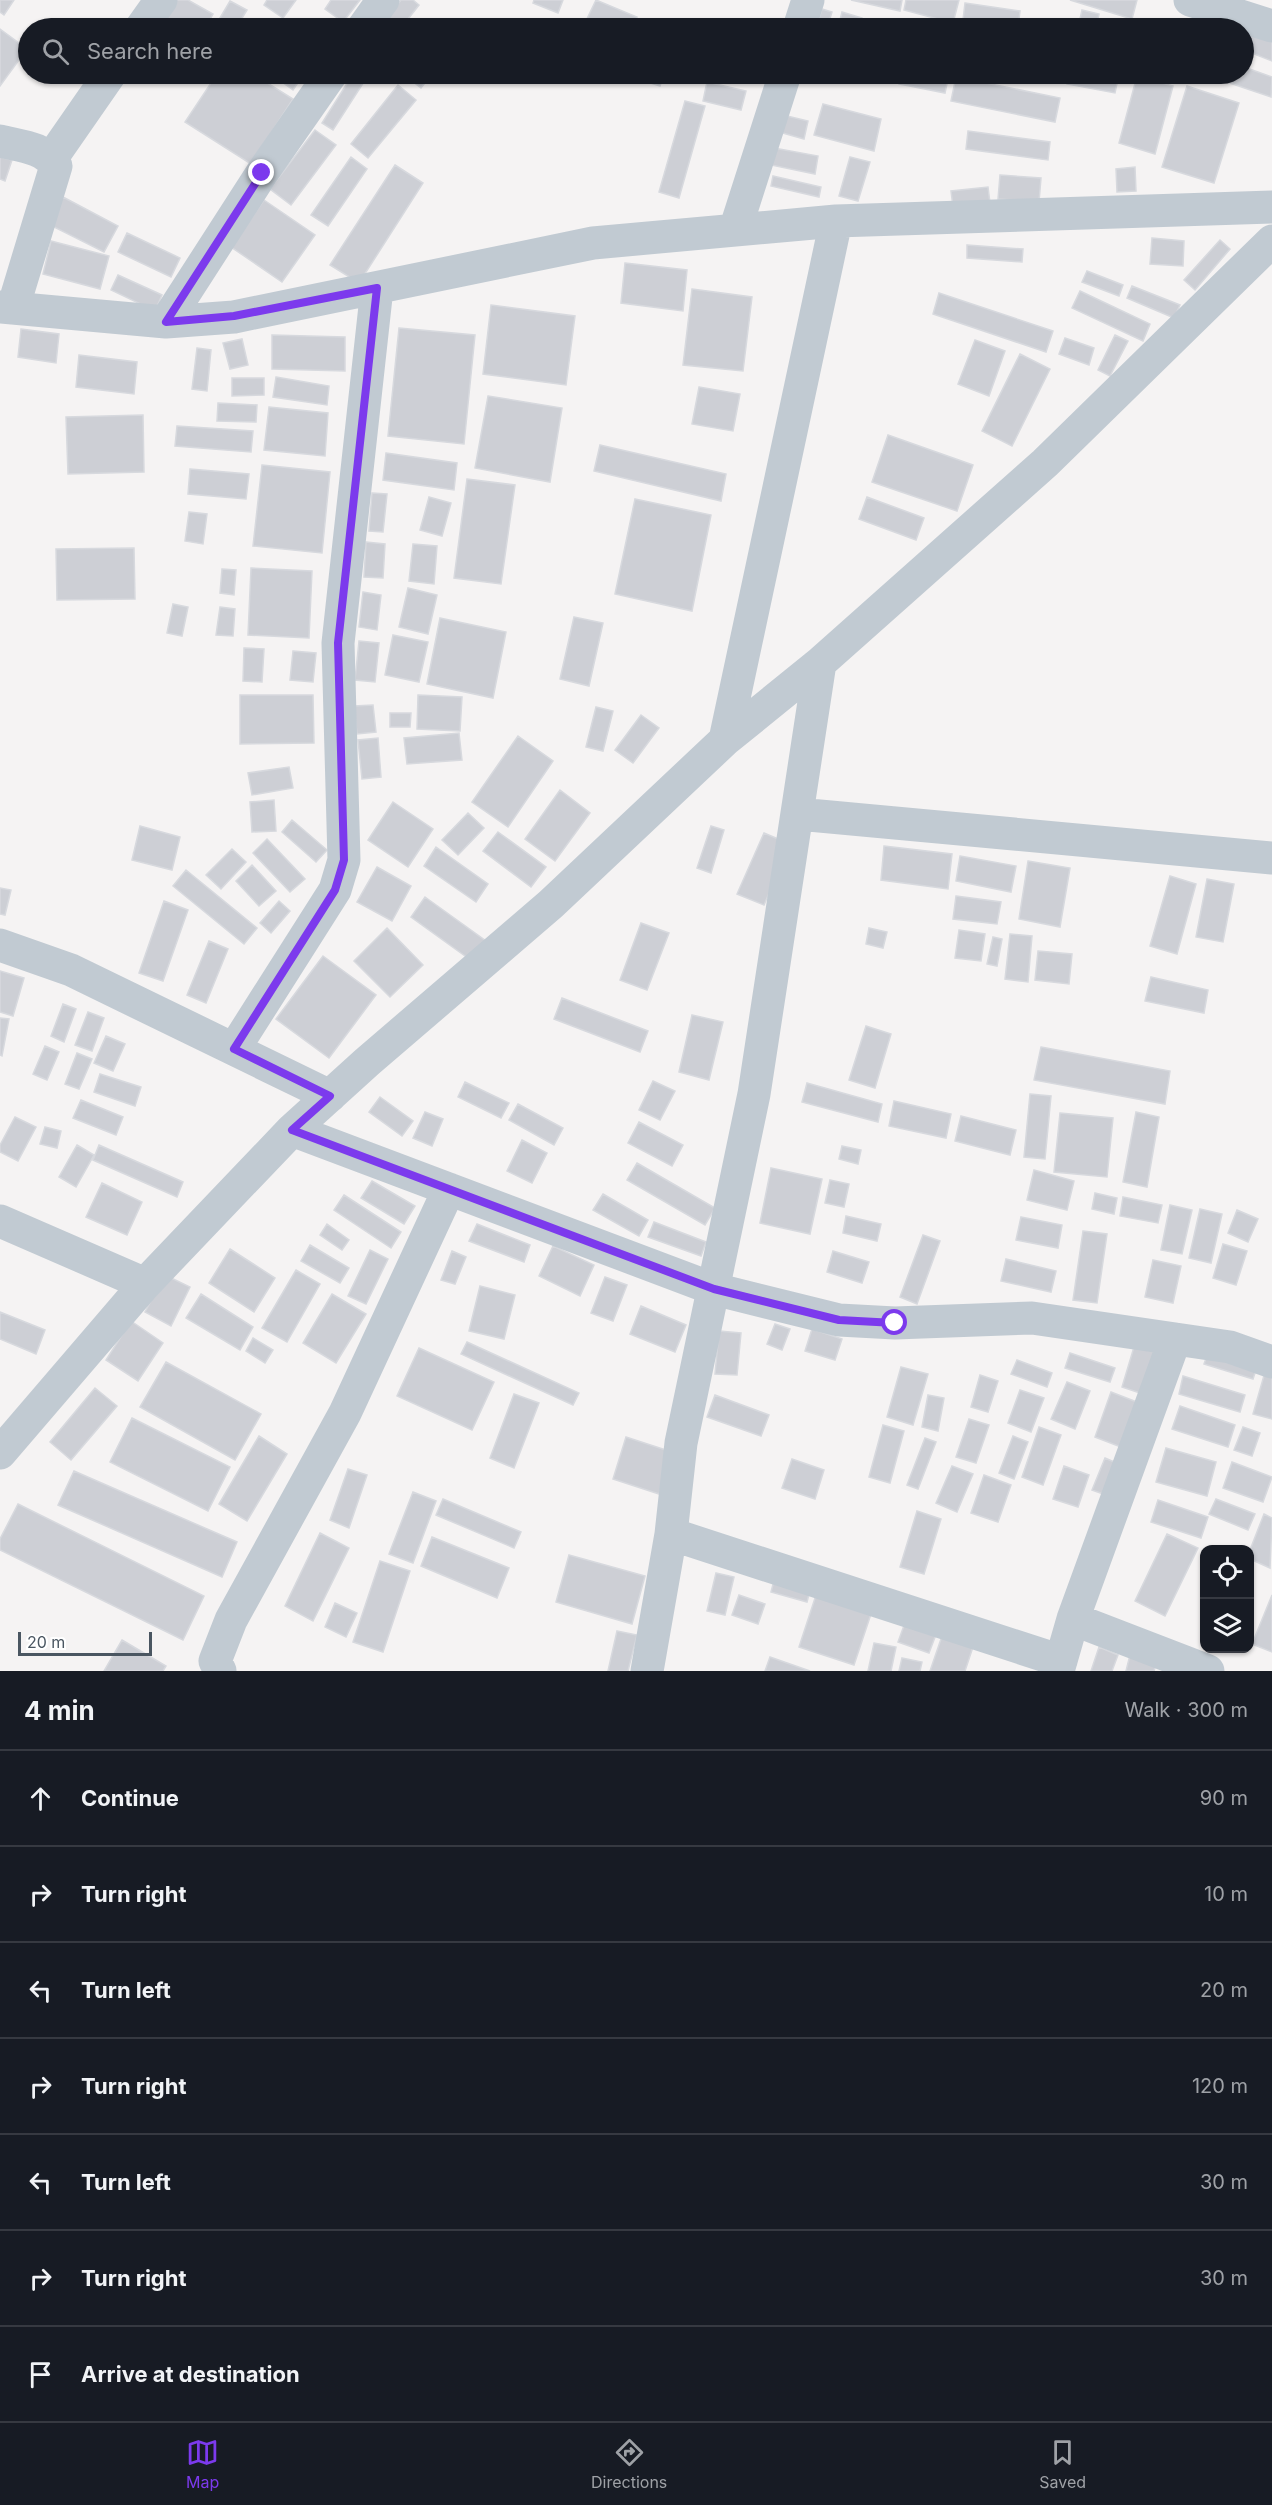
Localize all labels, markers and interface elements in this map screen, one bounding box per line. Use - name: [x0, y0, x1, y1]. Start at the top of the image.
- search box: [18, 18, 1254, 84]
- icon: search: [39, 35, 72, 68]
- text: Search here: [87, 38, 213, 64]
- route end: [248, 159, 274, 185]
- route start: [881, 1309, 907, 1335]
- map controls: [1200, 1545, 1254, 1653]
- button: locate: [1200, 1545, 1254, 1599]
- button: layers: [1200, 1599, 1254, 1653]
- scale bar: [18, 1629, 152, 1656]
- text: 20 m: [27, 1632, 65, 1652]
- text: 4 min: [24, 1695, 95, 1726]
- text: Walk · 300 m: [1125, 1698, 1248, 1722]
- icon: ahead: [24, 1782, 57, 1815]
- text: Continue: [81, 1785, 179, 1811]
- text: 90 m: [1200, 1786, 1248, 1810]
- icon: right: [24, 1878, 57, 1911]
- text: Turn right: [81, 1881, 187, 1907]
- text: 10 m: [1204, 1882, 1248, 1906]
- icon: left: [24, 1974, 57, 2007]
- text: Turn left: [81, 1977, 171, 2003]
- text: 20 m: [1200, 1978, 1248, 2002]
- icon: right: [24, 2070, 57, 2103]
- text: Turn right: [81, 2073, 187, 2099]
- text: 120 m: [1192, 2074, 1248, 2098]
- icon: left: [24, 2166, 57, 2199]
- text: Turn left: [81, 2169, 171, 2195]
- text: 30 m: [1200, 2170, 1248, 2194]
- icon: right: [24, 2262, 57, 2295]
- text: Turn right: [81, 2265, 187, 2291]
- text: 30 m: [1200, 2266, 1248, 2290]
- icon: arrive: [24, 2358, 57, 2391]
- text: Arrive at destination: [81, 2361, 300, 2387]
- tab: Map: [186, 2436, 219, 2492]
- tab: Directions: [591, 2436, 667, 2492]
- tab: Saved: [1039, 2436, 1086, 2492]

